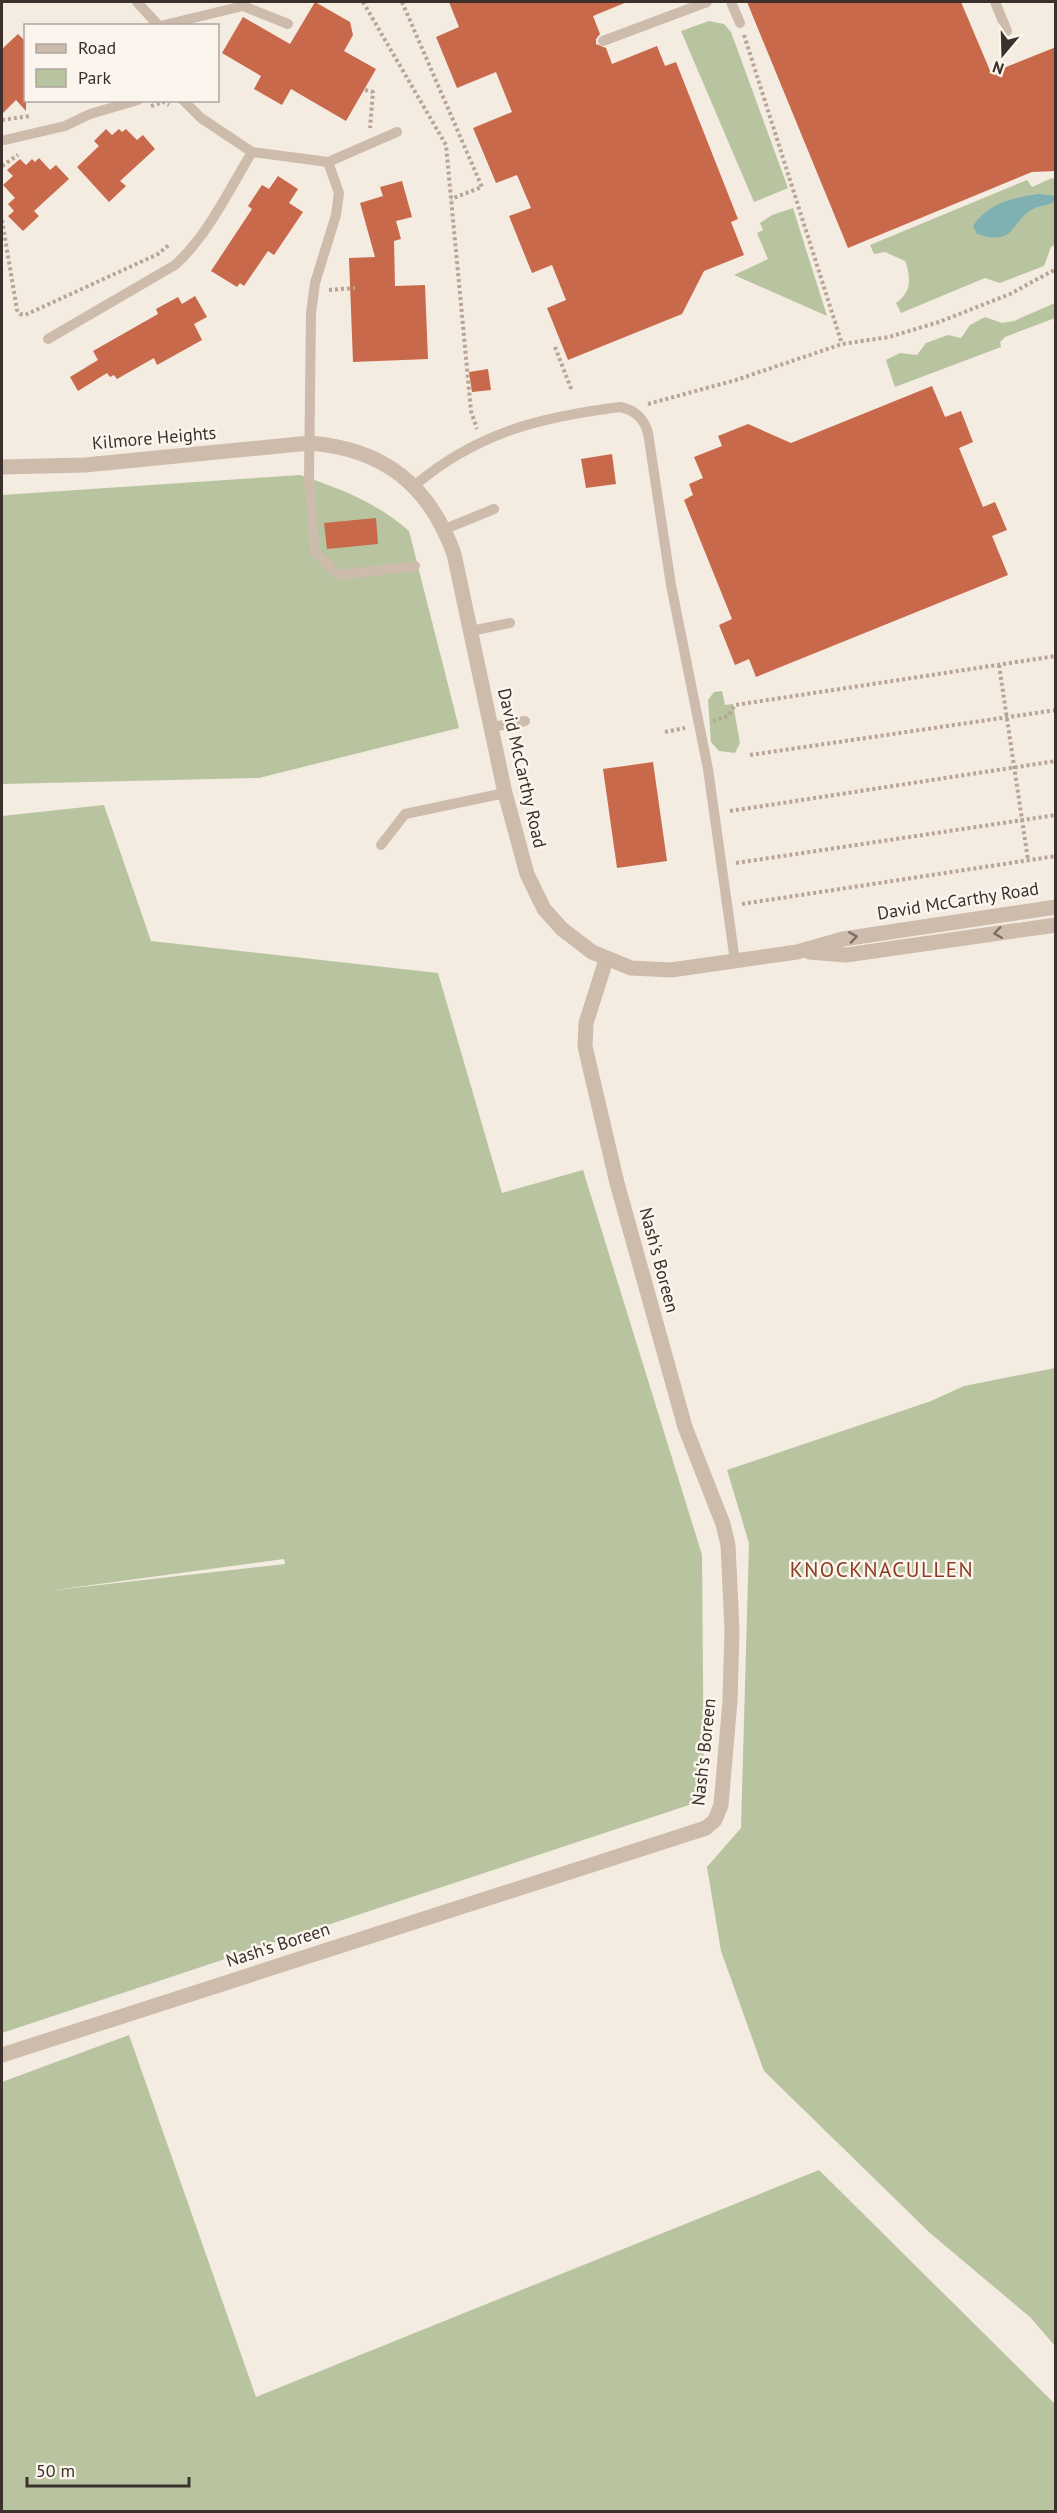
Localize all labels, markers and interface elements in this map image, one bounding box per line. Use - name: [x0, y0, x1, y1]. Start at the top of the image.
- legend: [24, 24, 219, 102]
- north arrow: [973, 24, 1033, 84]
- text: Road: [78, 36, 116, 59]
- text: N: [990, 57, 1006, 79]
- text: Park: [78, 66, 111, 89]
- street label: Kilmore Heights: [91, 421, 217, 454]
- street label: David McCarthy Road: [493, 686, 552, 850]
- street label: David McCarthy Road: [876, 876, 1040, 925]
- one-way arrow: [993, 927, 1002, 939]
- one-way arrow: [848, 931, 858, 944]
- street label: Nash's Boreen: [634, 1205, 685, 1315]
- district label: KNOCKNACULLEN: [790, 1556, 974, 1583]
- street label: Nash's Boreen: [686, 1697, 721, 1807]
- street label: Nash's Boreen: [223, 1917, 333, 1972]
- scale bar: [27, 2450, 189, 2488]
- text: 50 m: [36, 2459, 75, 2482]

